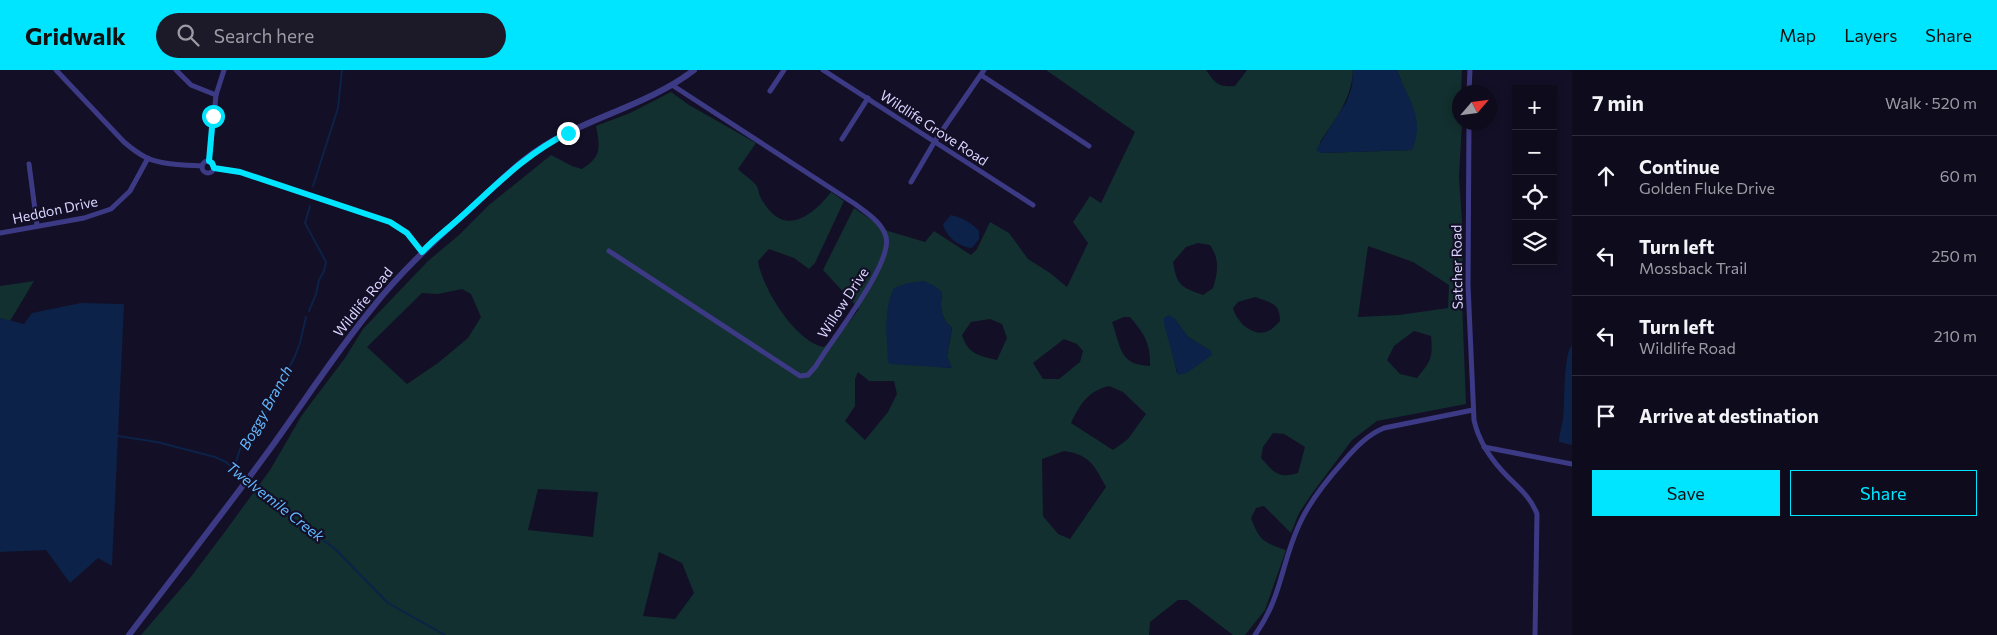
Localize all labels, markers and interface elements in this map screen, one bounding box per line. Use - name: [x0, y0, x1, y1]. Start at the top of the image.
- search box: [156, 13, 506, 58]
- text: Gridwalk: [25, 21, 126, 50]
- icon: search: [174, 21, 202, 49]
- text: Search here: [214, 24, 314, 47]
- text: Map: [1779, 24, 1816, 46]
- text: Layers: [1844, 24, 1897, 46]
- text: Share: [1925, 24, 1972, 46]
- north arrow: [1452, 85, 1497, 130]
- map controls: [1512, 85, 1557, 265]
- button: +: [1512, 85, 1557, 130]
- street label: Wildlife Grove Road: [877, 86, 991, 169]
- text: 7 min: [1592, 90, 1644, 115]
- text: Walk · 520 m: [1885, 93, 1977, 112]
- route start: [202, 105, 225, 128]
- route end: [557, 122, 580, 145]
- button: −: [1512, 130, 1557, 175]
- text: Continue: [1639, 155, 1719, 178]
- icon: ahead: [1592, 162, 1620, 190]
- text: 60 m: [1940, 166, 1977, 185]
- button: locate: [1512, 175, 1557, 220]
- text: Golden Fluke Drive: [1639, 178, 1775, 197]
- street label: Heddon Drive: [11, 192, 99, 227]
- button: layers: [1512, 220, 1557, 265]
- street label: Satcher Road: [1447, 225, 1466, 309]
- text: Turn left: [1639, 235, 1714, 258]
- icon: left: [1592, 242, 1620, 270]
- text: 250 m: [1931, 246, 1977, 265]
- text: Mossback Trail: [1639, 258, 1747, 277]
- street label: Wildlife Road: [329, 263, 396, 340]
- street label: Willow Drive: [813, 264, 872, 341]
- text: Turn left: [1639, 315, 1714, 338]
- icon: left: [1592, 322, 1620, 350]
- text: 210 m: [1934, 326, 1977, 345]
- text: Wildlife Road: [1639, 338, 1736, 357]
- water label: Boggy Branch: [235, 362, 296, 453]
- icon: arrive: [1592, 402, 1620, 430]
- text: Arrive at destination: [1639, 404, 1819, 427]
- water label: Twelvemile Creek: [223, 457, 329, 546]
- button: Save: [1592, 470, 1780, 516]
- button: Share: [1790, 470, 1977, 516]

